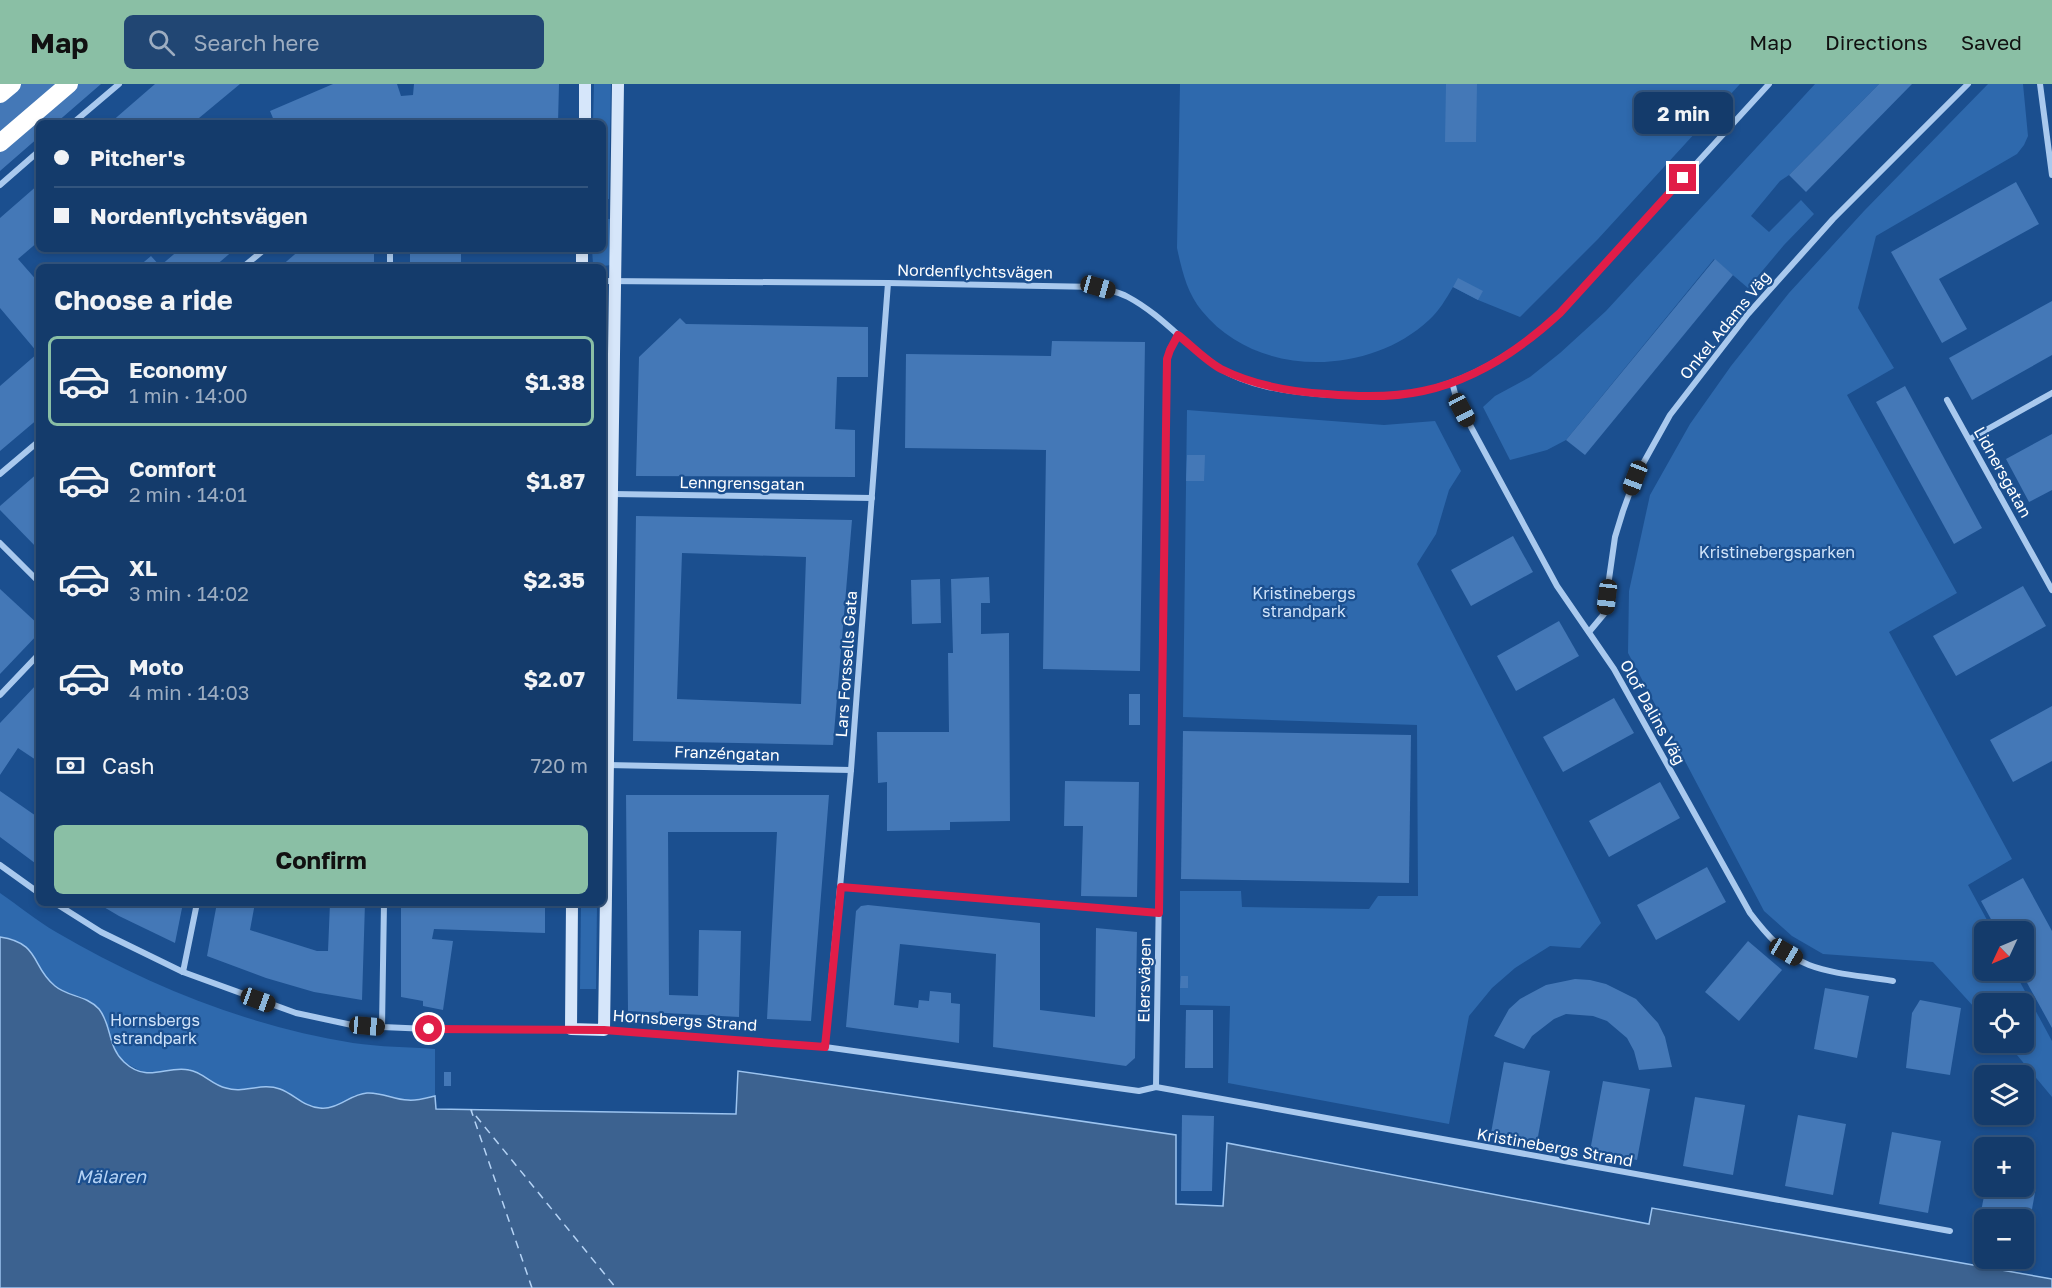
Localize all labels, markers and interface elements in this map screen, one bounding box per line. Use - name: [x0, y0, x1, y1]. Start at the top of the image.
- search box: [124, 15, 544, 69]
- text: Map: [30, 26, 88, 59]
- icon: search: [145, 26, 178, 59]
- text: Search here: [193, 29, 319, 56]
- text: Map: [1749, 29, 1792, 55]
- text: Directions: [1825, 29, 1928, 55]
- text: Saved: [1961, 29, 2022, 55]
- callout: 2 min: [1634, 91, 1732, 133]
- text: 2 min: [1657, 101, 1710, 125]
- text: Pitcher's: [90, 144, 185, 171]
- route end: [1669, 164, 1696, 191]
- text: Nordenflychtsvägen: [90, 202, 308, 229]
- street label: Nordenflychtsvägen: [897, 260, 1053, 282]
- street label: Onkel Adams Väg: [1675, 267, 1775, 383]
- car: [1078, 273, 1118, 301]
- text: Choose a ride: [54, 284, 233, 316]
- icon: car: [57, 354, 111, 408]
- text: Economy: [129, 356, 227, 383]
- text: $1.38: [524, 368, 585, 395]
- text: 1 min · 14:00: [129, 383, 248, 407]
- car: [1446, 390, 1478, 430]
- street label: Lidnersgatan: [1970, 423, 2036, 521]
- icon: car: [57, 453, 111, 507]
- text: Comfort: [129, 455, 216, 482]
- car: [1620, 458, 1650, 498]
- text: $1.87: [526, 467, 585, 494]
- street label: Lenngrensgatan: [679, 472, 805, 494]
- text: 2 min · 14:01: [129, 482, 247, 506]
- park label: Kristinebergsparken: [1699, 542, 1855, 562]
- icon: car: [57, 552, 111, 606]
- text: XL: [129, 554, 157, 581]
- text: $2.35: [523, 566, 585, 593]
- car: [1596, 578, 1618, 616]
- text: 3 min · 14:02: [129, 581, 249, 605]
- park label: Kristinebergs strandpark: [1252, 583, 1356, 621]
- street label: Lars Forssells Gata: [831, 590, 861, 738]
- icon: car: [57, 651, 111, 705]
- text: Moto: [129, 653, 184, 680]
- street label: Olof Dalins Väg: [1616, 656, 1690, 768]
- text: $2.07: [524, 665, 585, 692]
- text: 4 min · 14:03: [129, 680, 250, 704]
- street label: Franzéngatan: [674, 741, 780, 765]
- icon: cash: [54, 749, 87, 782]
- text: Cash: [102, 752, 155, 779]
- text: 720 m: [531, 753, 588, 777]
- button: Confirm: [54, 825, 588, 894]
- north arrow: [1974, 921, 2034, 981]
- map controls: [1974, 921, 2034, 1269]
- car: [1766, 935, 1806, 969]
- street label: Elersvägen: [1133, 937, 1155, 1023]
- car: [238, 985, 278, 1015]
- button: locate: [1974, 993, 2034, 1053]
- street label: Hornsbergs Strand: [612, 1005, 758, 1035]
- park label: Hornsbergs strandpark: [110, 1010, 200, 1048]
- car: [348, 1015, 386, 1037]
- route start: [415, 1015, 442, 1042]
- button: layers: [1974, 1065, 2034, 1125]
- street label: Kristinebergs Strand: [1475, 1123, 1635, 1171]
- button: +: [1974, 1137, 2034, 1197]
- water label: Mälaren: [76, 1165, 147, 1187]
- button: −: [1974, 1209, 2034, 1269]

